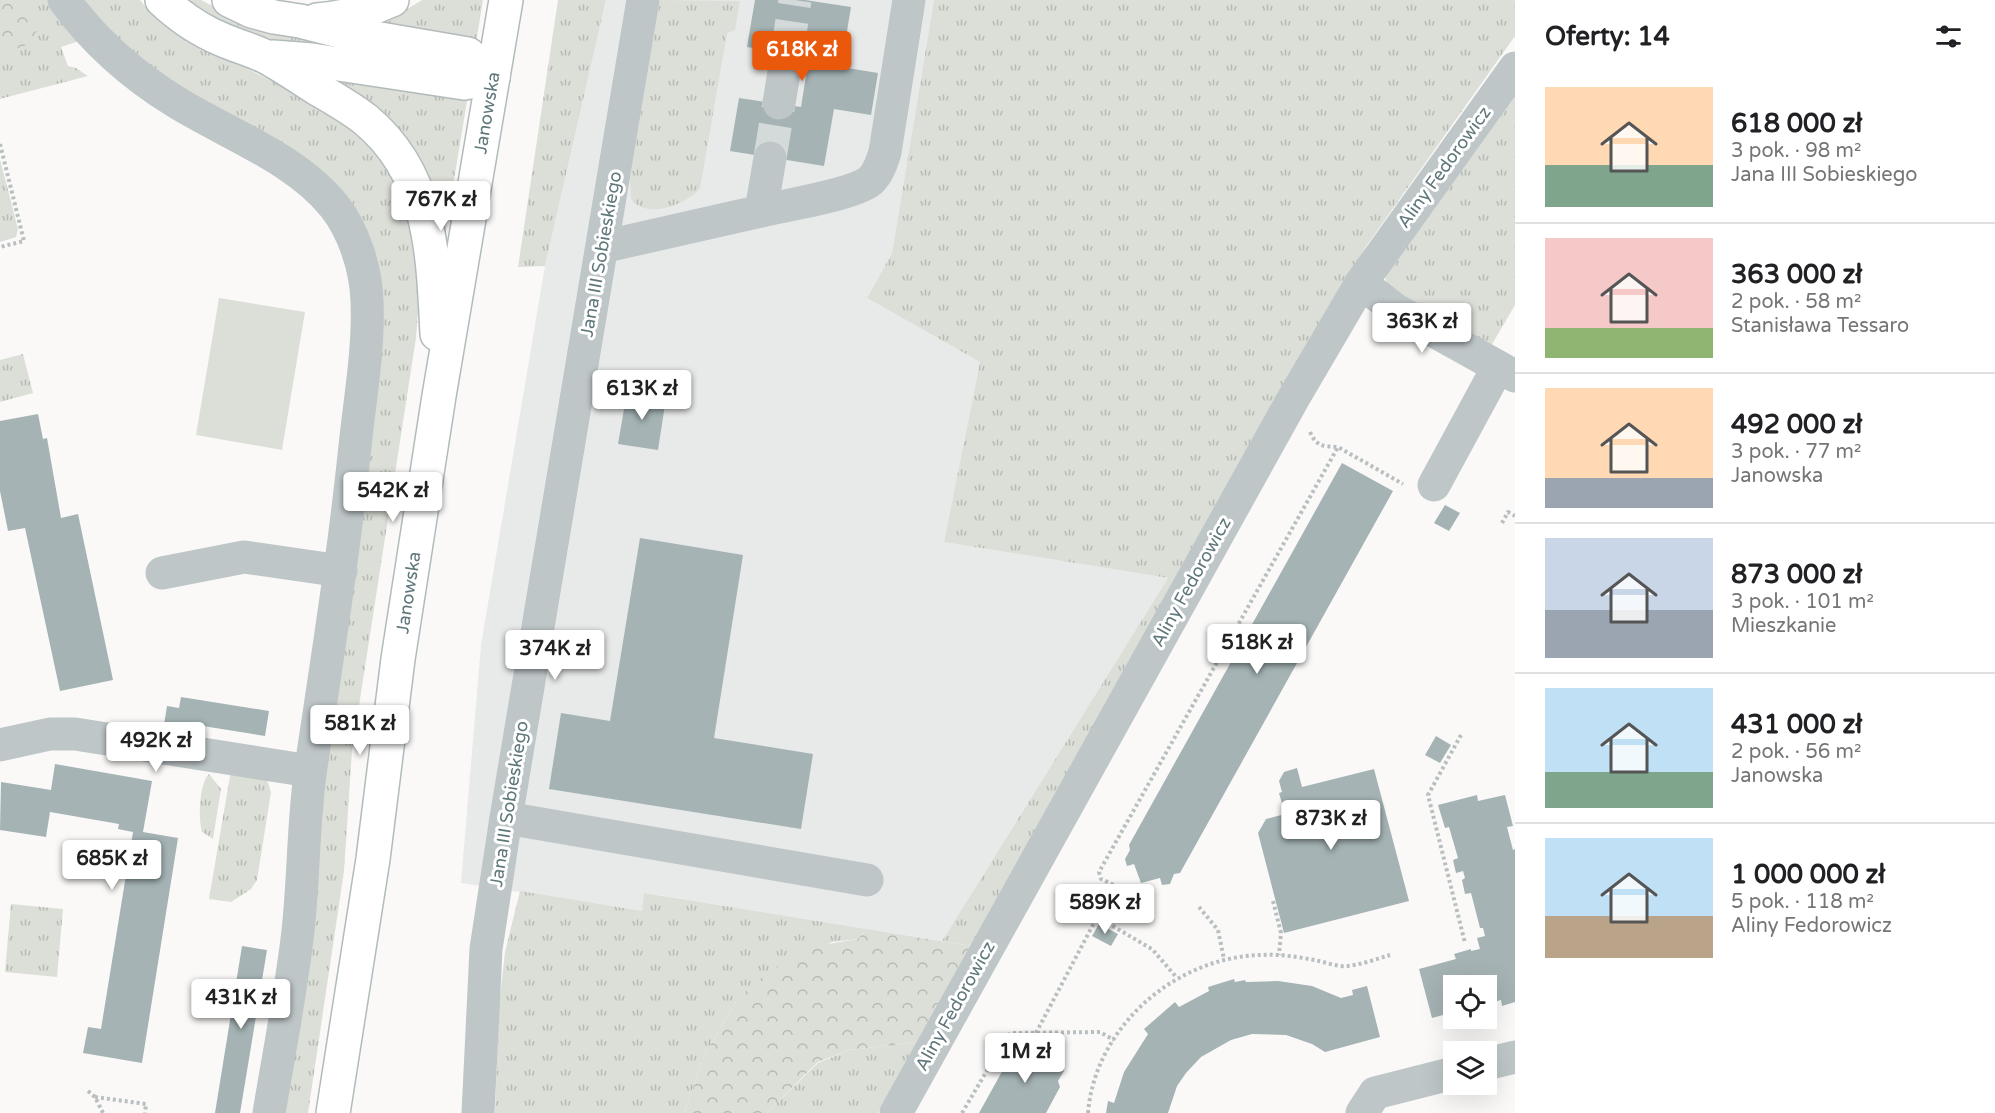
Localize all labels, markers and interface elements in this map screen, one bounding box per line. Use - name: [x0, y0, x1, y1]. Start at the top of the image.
- icon: filters: [1932, 20, 1965, 53]
- text: Oferty: 14: [1545, 21, 1670, 52]
- pin: 618K zł: [747, 31, 857, 82]
- text: 618K zł: [766, 38, 838, 62]
- street label: Janowska: [469, 70, 505, 156]
- street label: Aliny Fedorowicz: [1393, 102, 1495, 232]
- text: 618 000 zł: [1731, 108, 1862, 139]
- icon: home: [1593, 111, 1665, 183]
- text: 3 pok. · 98 m²: [1731, 139, 1861, 163]
- text: Jana III Sobieskiego: [1731, 163, 1917, 187]
- street label: Jana III Sobieskiego: [576, 169, 626, 339]
- pin: 767K zł: [386, 181, 496, 232]
- text: 767K zł: [405, 188, 477, 212]
- text: 363 000 zł: [1731, 259, 1862, 290]
- icon: home: [1593, 262, 1665, 334]
- text: 2 pok. · 58 m²: [1731, 290, 1861, 314]
- pin: 363K zł: [1367, 303, 1477, 354]
- text: 363K zł: [1386, 310, 1458, 334]
- text: Stanisława Tessaro: [1731, 314, 1909, 338]
- pin: 613K zł: [587, 370, 697, 421]
- text: 613K zł: [606, 377, 678, 401]
- text: 492 000 zł: [1731, 409, 1862, 440]
- icon: home: [1593, 412, 1665, 484]
- text: 3 pok. · 77 m²: [1731, 440, 1861, 464]
- text: Janowska: [1731, 464, 1823, 488]
- pin: 542K zł: [338, 472, 448, 523]
- text: 542K zł: [357, 479, 429, 503]
- street label: Aliny Fedorowicz: [1146, 513, 1236, 651]
- street label: Janowska: [391, 550, 426, 635]
- text: 873 000 zł: [1731, 559, 1862, 590]
- icon: home: [1593, 562, 1665, 634]
- text: 3 pok. · 101 m²: [1731, 590, 1874, 614]
- text: Mieszkanie: [1731, 614, 1836, 638]
- pin: 518K zł: [1202, 624, 1312, 675]
- pin: 374K zł: [500, 630, 610, 681]
- text: 518K zł: [1221, 631, 1293, 655]
- text: 374K zł: [519, 637, 591, 661]
- pin: 581K zł: [305, 705, 415, 756]
- text: 431 000 zł: [1731, 709, 1862, 740]
- text: 581K zł: [324, 712, 396, 736]
- icon: home: [1593, 712, 1665, 784]
- street label: Jana III Sobieskiego: [485, 719, 533, 889]
- pin: 492K zł: [101, 722, 211, 773]
- text: 492K zł: [120, 729, 192, 753]
- text: 2 pok. · 56 m²: [1731, 740, 1861, 764]
- text: Janowska: [1731, 764, 1823, 788]
- pin: 873K zł: [1276, 800, 1386, 851]
- text: 873K zł: [1295, 807, 1367, 831]
- pin: 685K zł: [57, 840, 167, 891]
- text: 685K zł: [76, 847, 148, 871]
- text: 1 000 000 zł: [1731, 859, 1885, 890]
- icon: home: [1593, 862, 1665, 934]
- pin: 589K zł: [1050, 884, 1160, 935]
- text: 5 pok. · 118 m²: [1731, 890, 1874, 914]
- text: 589K zł: [1069, 891, 1141, 915]
- text: Aliny Fedorowicz: [1731, 914, 1892, 938]
- street label: Aliny Fedorowicz: [910, 937, 1000, 1075]
- map controls: [1443, 975, 1497, 1095]
- button: locate: [1443, 975, 1497, 1029]
- pin: 431K zł: [186, 979, 296, 1030]
- text: 431K zł: [205, 986, 277, 1010]
- pin: 1M zł: [983, 1033, 1067, 1084]
- text: 1M zł: [999, 1040, 1051, 1064]
- button: layers: [1443, 1041, 1497, 1095]

